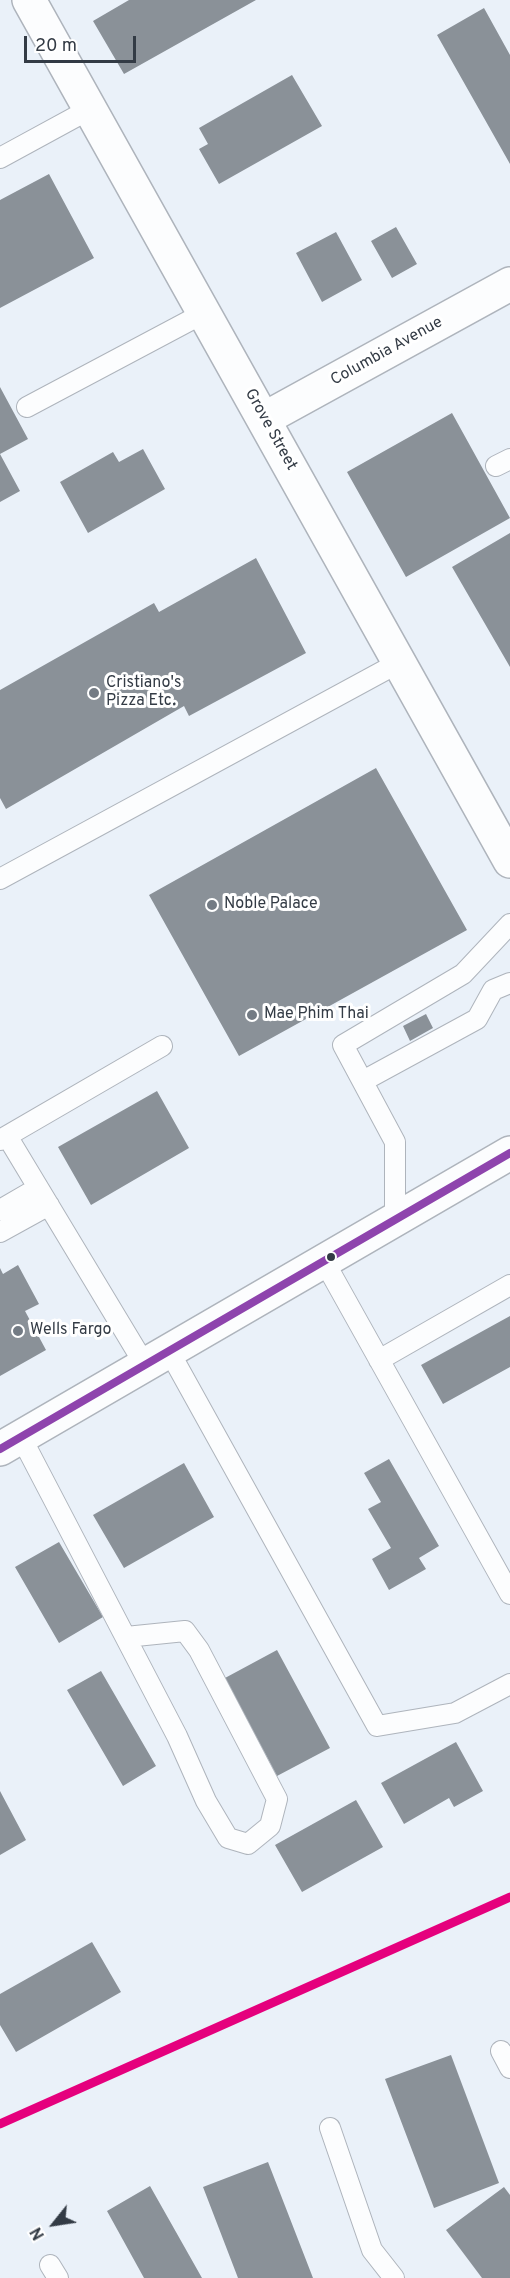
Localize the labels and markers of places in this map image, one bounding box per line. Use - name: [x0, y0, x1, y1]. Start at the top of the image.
- place label: Cristiano's Pizza Etc.: [106, 674, 181, 712]
- marker: Cristiano's Pizza Etc.: [87, 686, 101, 700]
- place label: Noble Palace: [224, 895, 318, 915]
- marker: Noble Palace: [205, 898, 219, 912]
- place label: Mae Phim Thai: [264, 1005, 369, 1025]
- marker: Mae Phim Thai: [245, 1008, 259, 1022]
- unlabelled marker: [325, 1251, 337, 1263]
- place label: Wells Fargo: [30, 1321, 111, 1341]
- marker: Wells Fargo: [11, 1324, 25, 1338]

